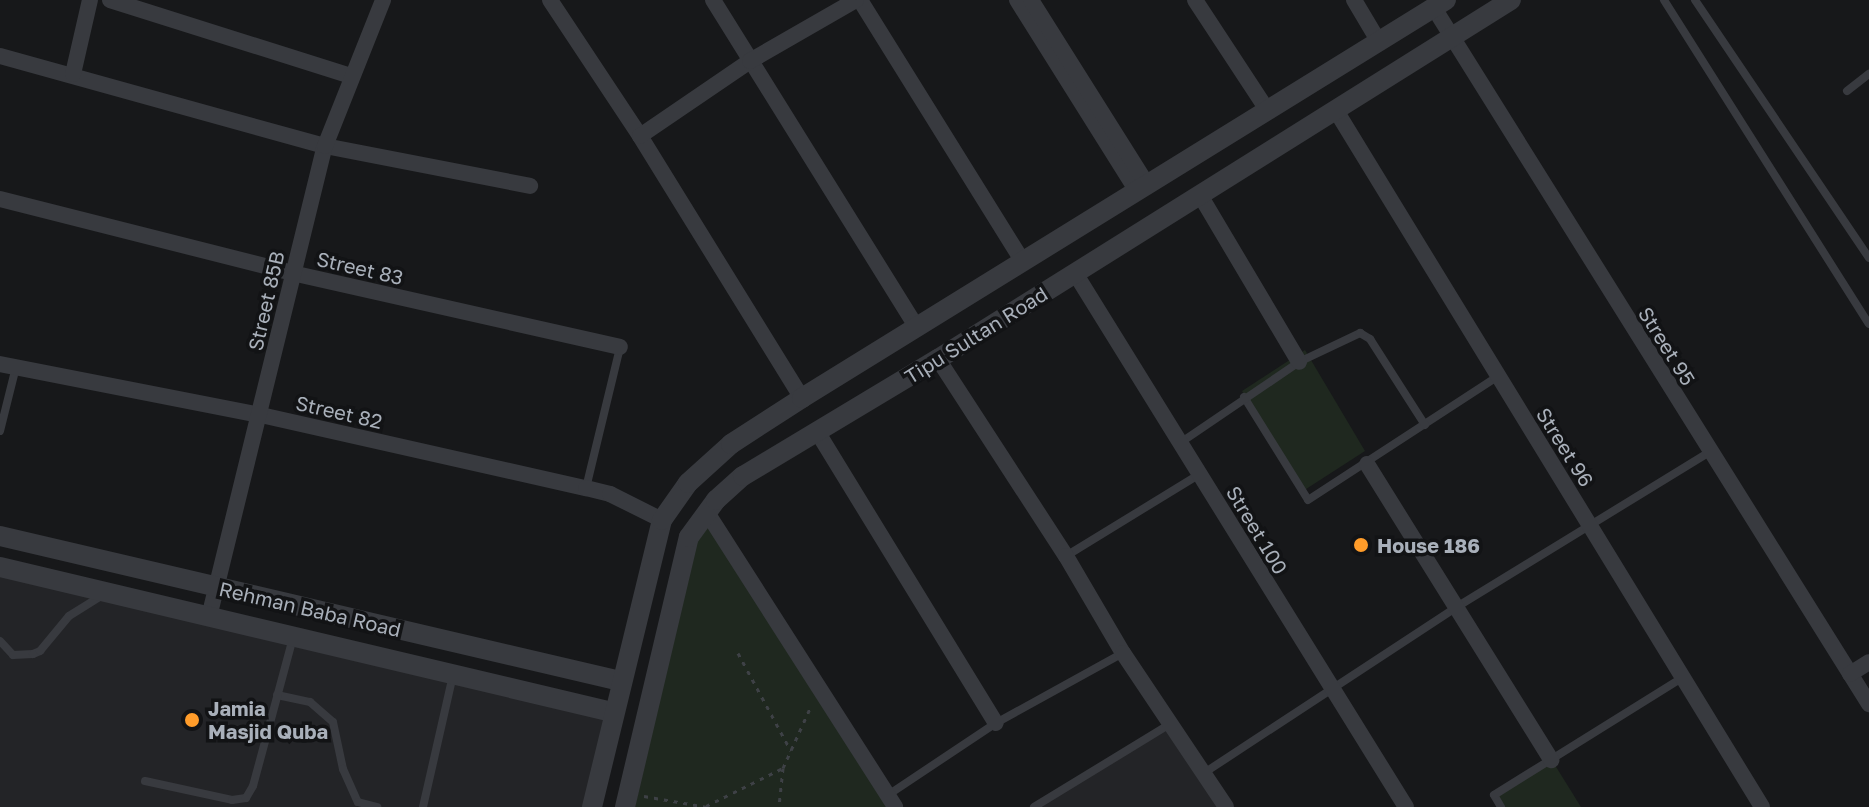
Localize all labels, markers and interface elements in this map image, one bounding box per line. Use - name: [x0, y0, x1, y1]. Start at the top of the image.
- street label: Street 83: [314, 246, 406, 290]
- street label: Street 85B: [243, 249, 289, 353]
- street label: Tipu Sultan Road: [900, 281, 1052, 389]
- street label: Street 95: [1634, 302, 1700, 390]
- street label: Street 82: [293, 390, 385, 434]
- street label: Street 96: [1531, 403, 1599, 491]
- street label: Street 100: [1221, 482, 1293, 578]
- place label: House 186: [1377, 533, 1480, 557]
- marker: House 186: [1352, 536, 1370, 554]
- street label: Rehman Baba Road: [217, 576, 403, 642]
- place label: Jamia Masjid Quba: [208, 696, 328, 743]
- marker: Jamia Masjid Quba: [183, 711, 201, 729]

